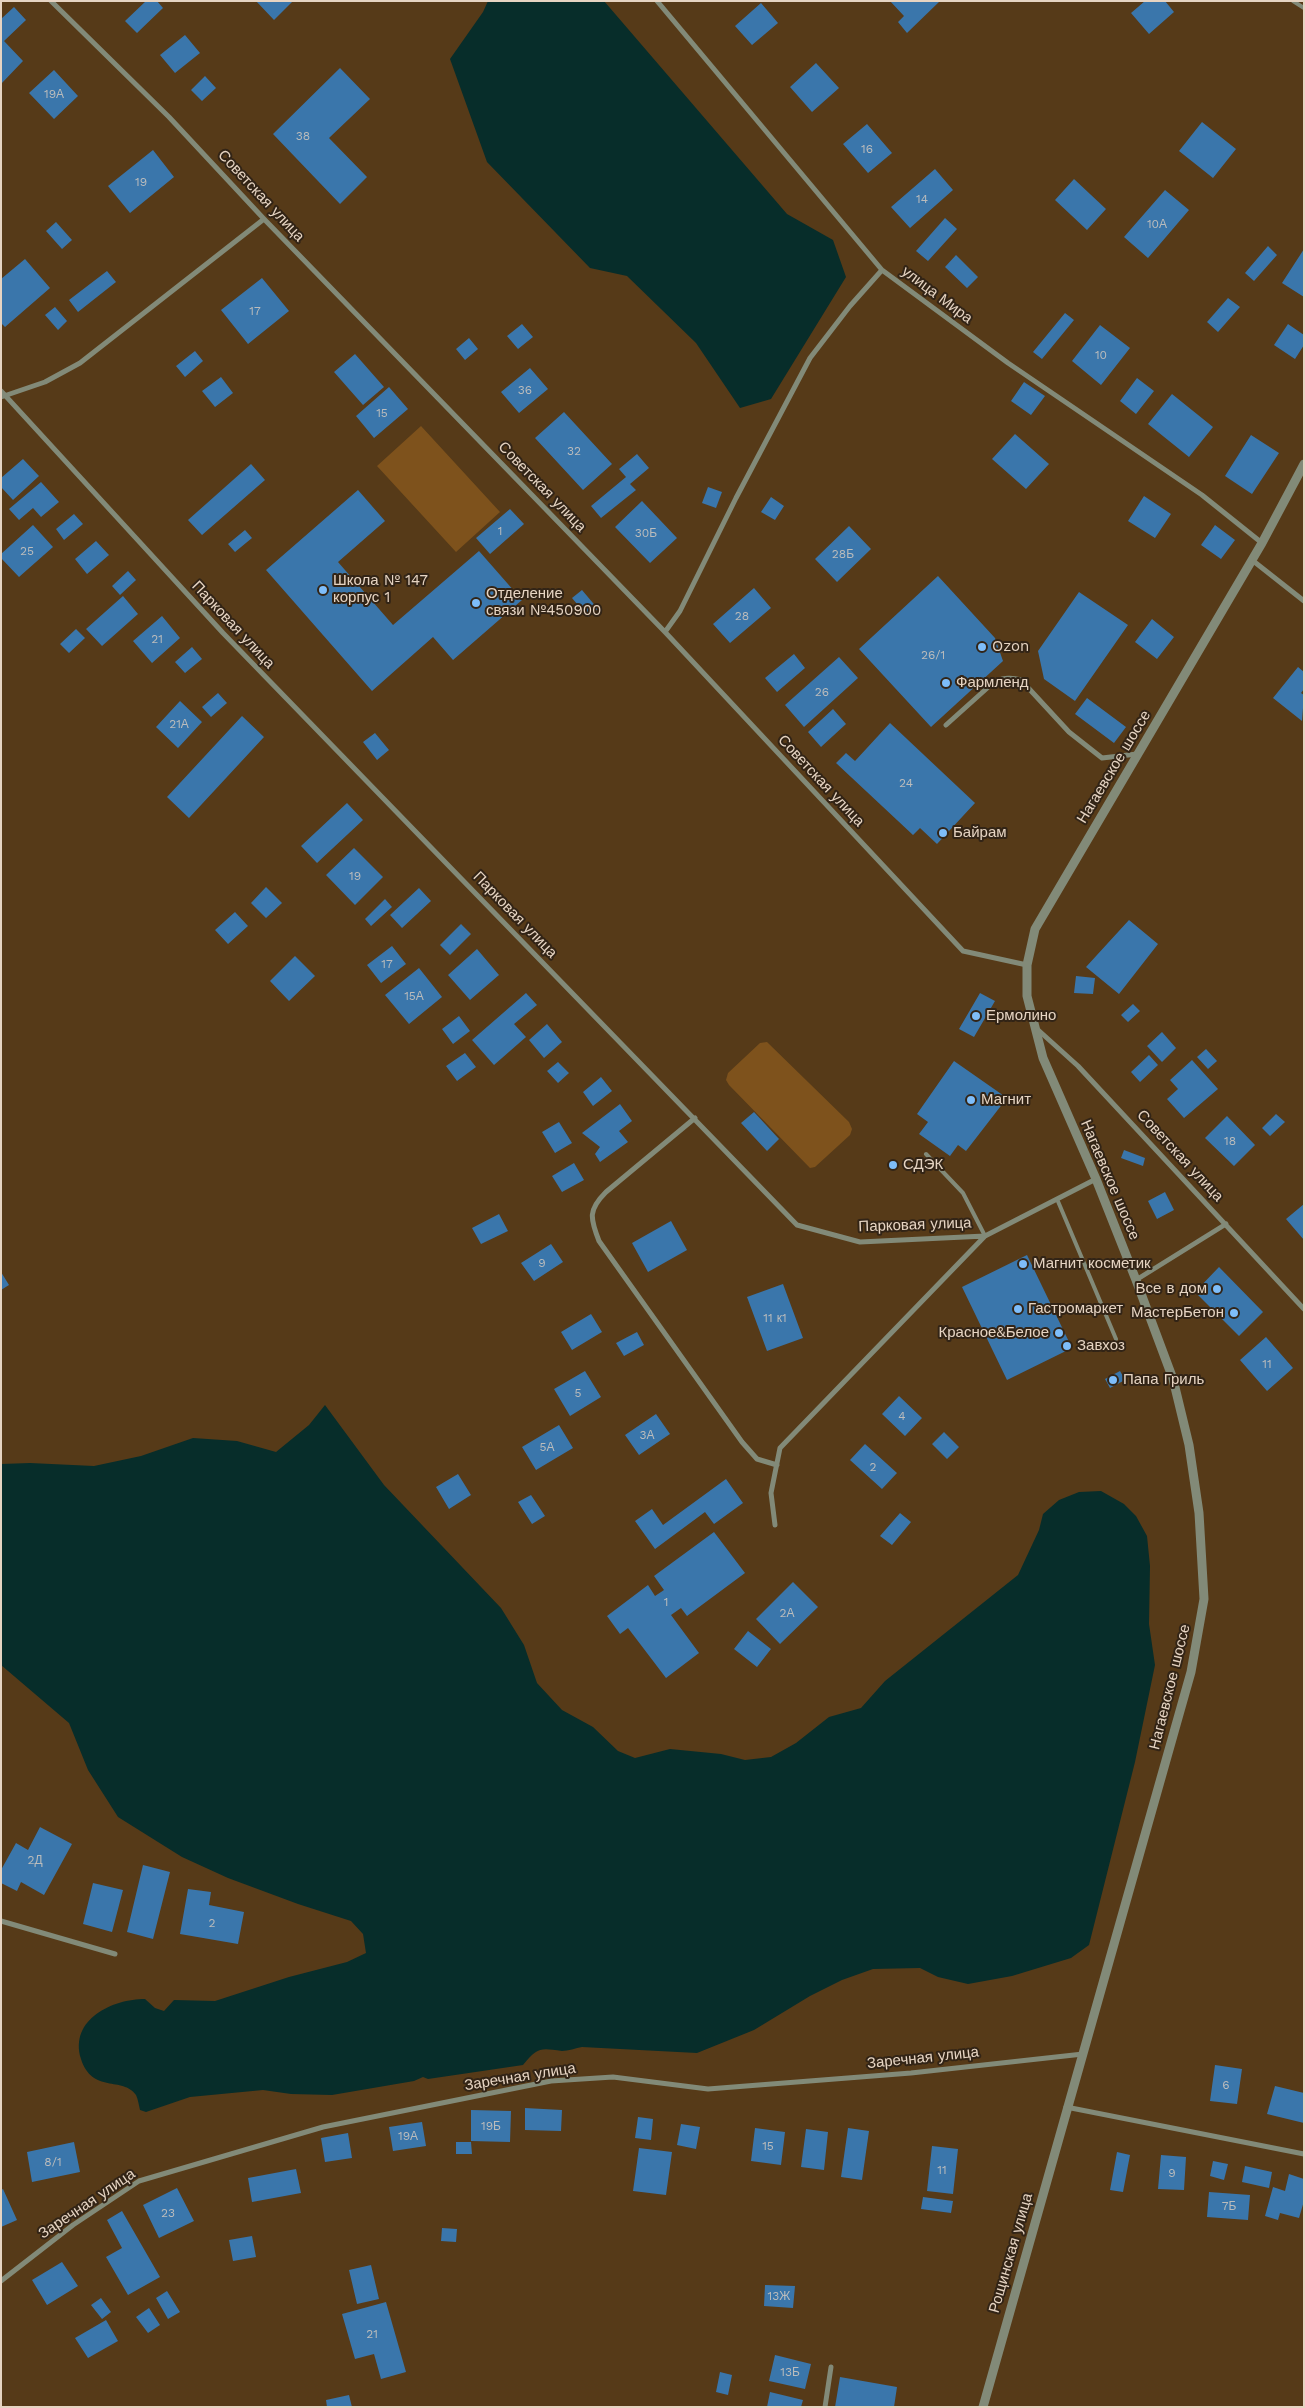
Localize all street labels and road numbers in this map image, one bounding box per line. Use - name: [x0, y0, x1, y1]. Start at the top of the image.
- street label: Советская улица: [214, 146, 308, 246]
- street label: улица Мира: [898, 263, 976, 327]
- street label: Советская улица: [494, 438, 590, 536]
- street label: Парковая улица: [188, 577, 278, 673]
- street label: Нагаевское шоссе: [1073, 707, 1155, 827]
- street label: Советская улица: [774, 731, 868, 831]
- street label: Парковая улица: [469, 868, 561, 962]
- street label: Советская улица: [1133, 1106, 1227, 1206]
- street label: Нагаевское шоссе: [1077, 1117, 1143, 1243]
- street label: Парковая улица: [858, 1214, 972, 1236]
- street label: Нагаевское шоссе: [1146, 1622, 1194, 1752]
- street label: Заречная улица: [866, 2043, 980, 2073]
- street label: Заречная улица: [463, 2059, 577, 2095]
- street label: Заречная улица: [35, 2165, 139, 2243]
- street label: Рощинская улица: [985, 2191, 1037, 2315]

